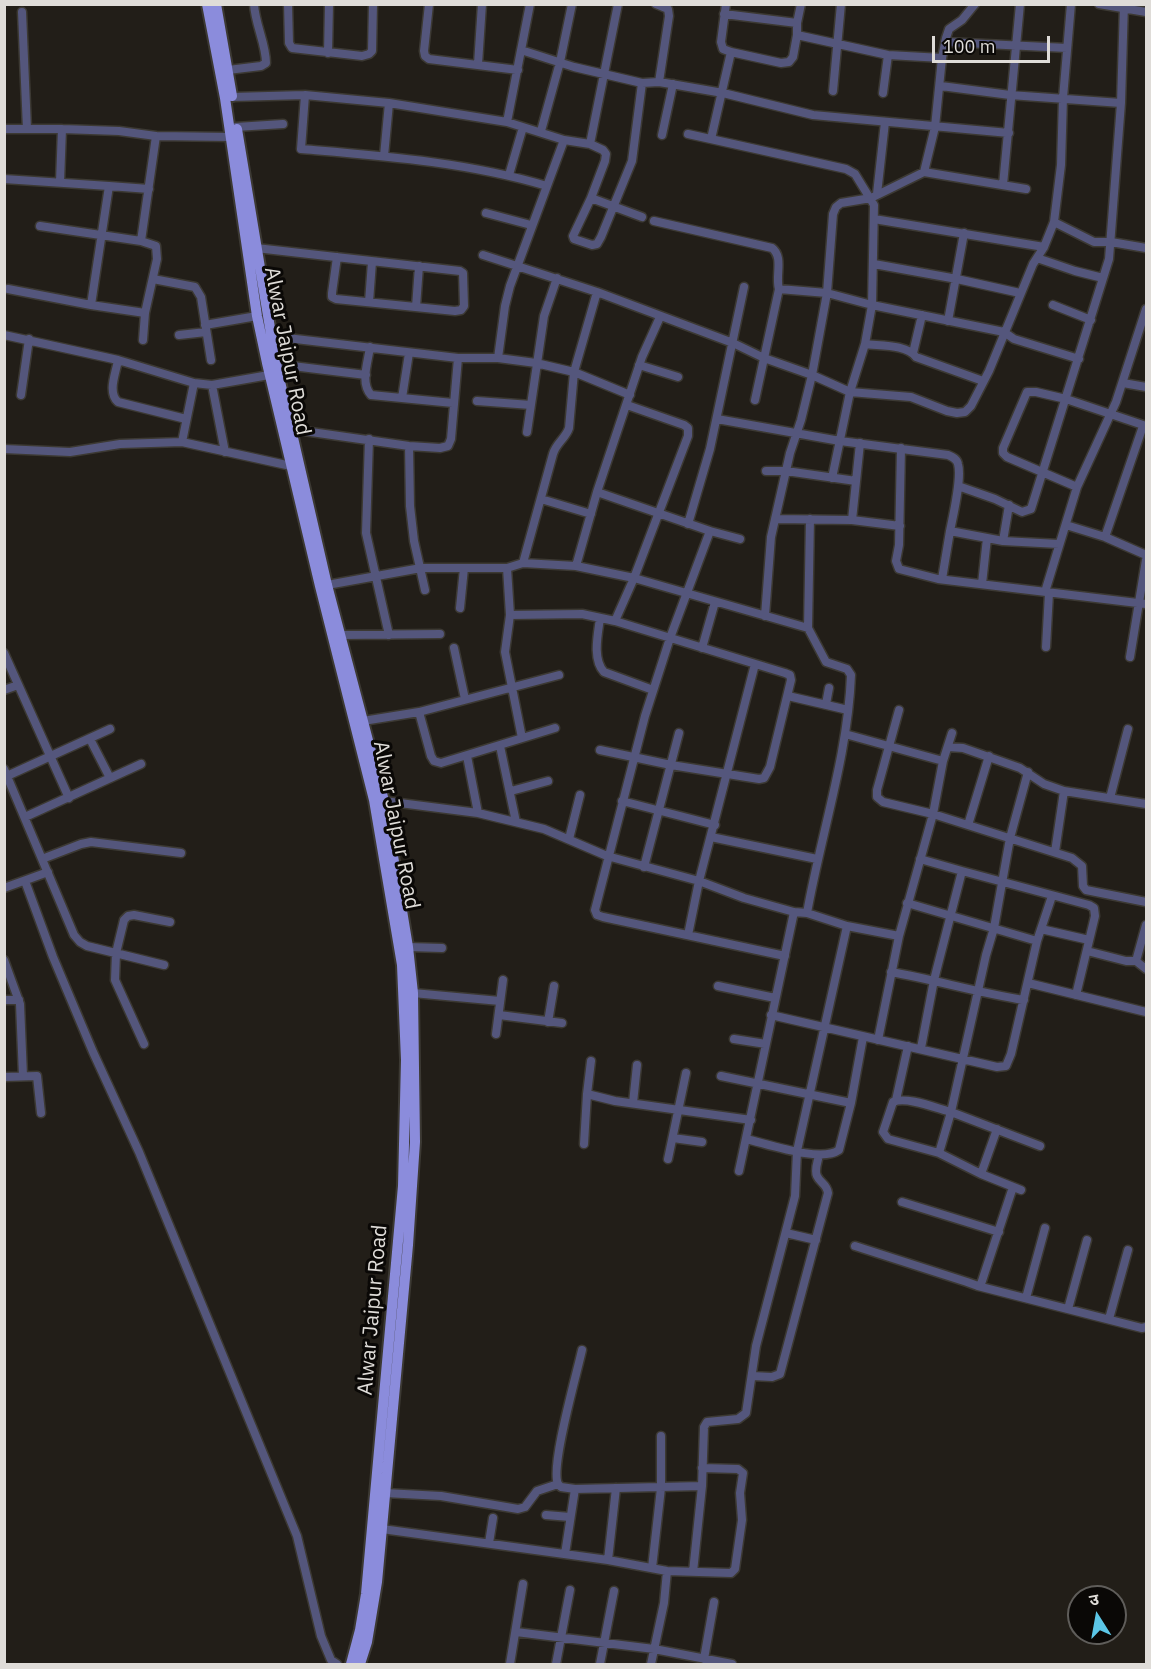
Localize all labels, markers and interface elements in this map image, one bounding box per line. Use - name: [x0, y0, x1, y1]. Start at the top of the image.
- scale bar: [935, 24, 1054, 62]
- text: 100 m: [943, 35, 995, 58]
- street label: Alwar Jaipur Road: [258, 265, 316, 437]
- street label: Alwar Jaipur Road: [367, 739, 425, 911]
- street label: Alwar Jaipur Road: [353, 1224, 393, 1396]
- north arrow: [1067, 1585, 1127, 1645]
- text: उ: [1087, 1589, 1100, 1610]

